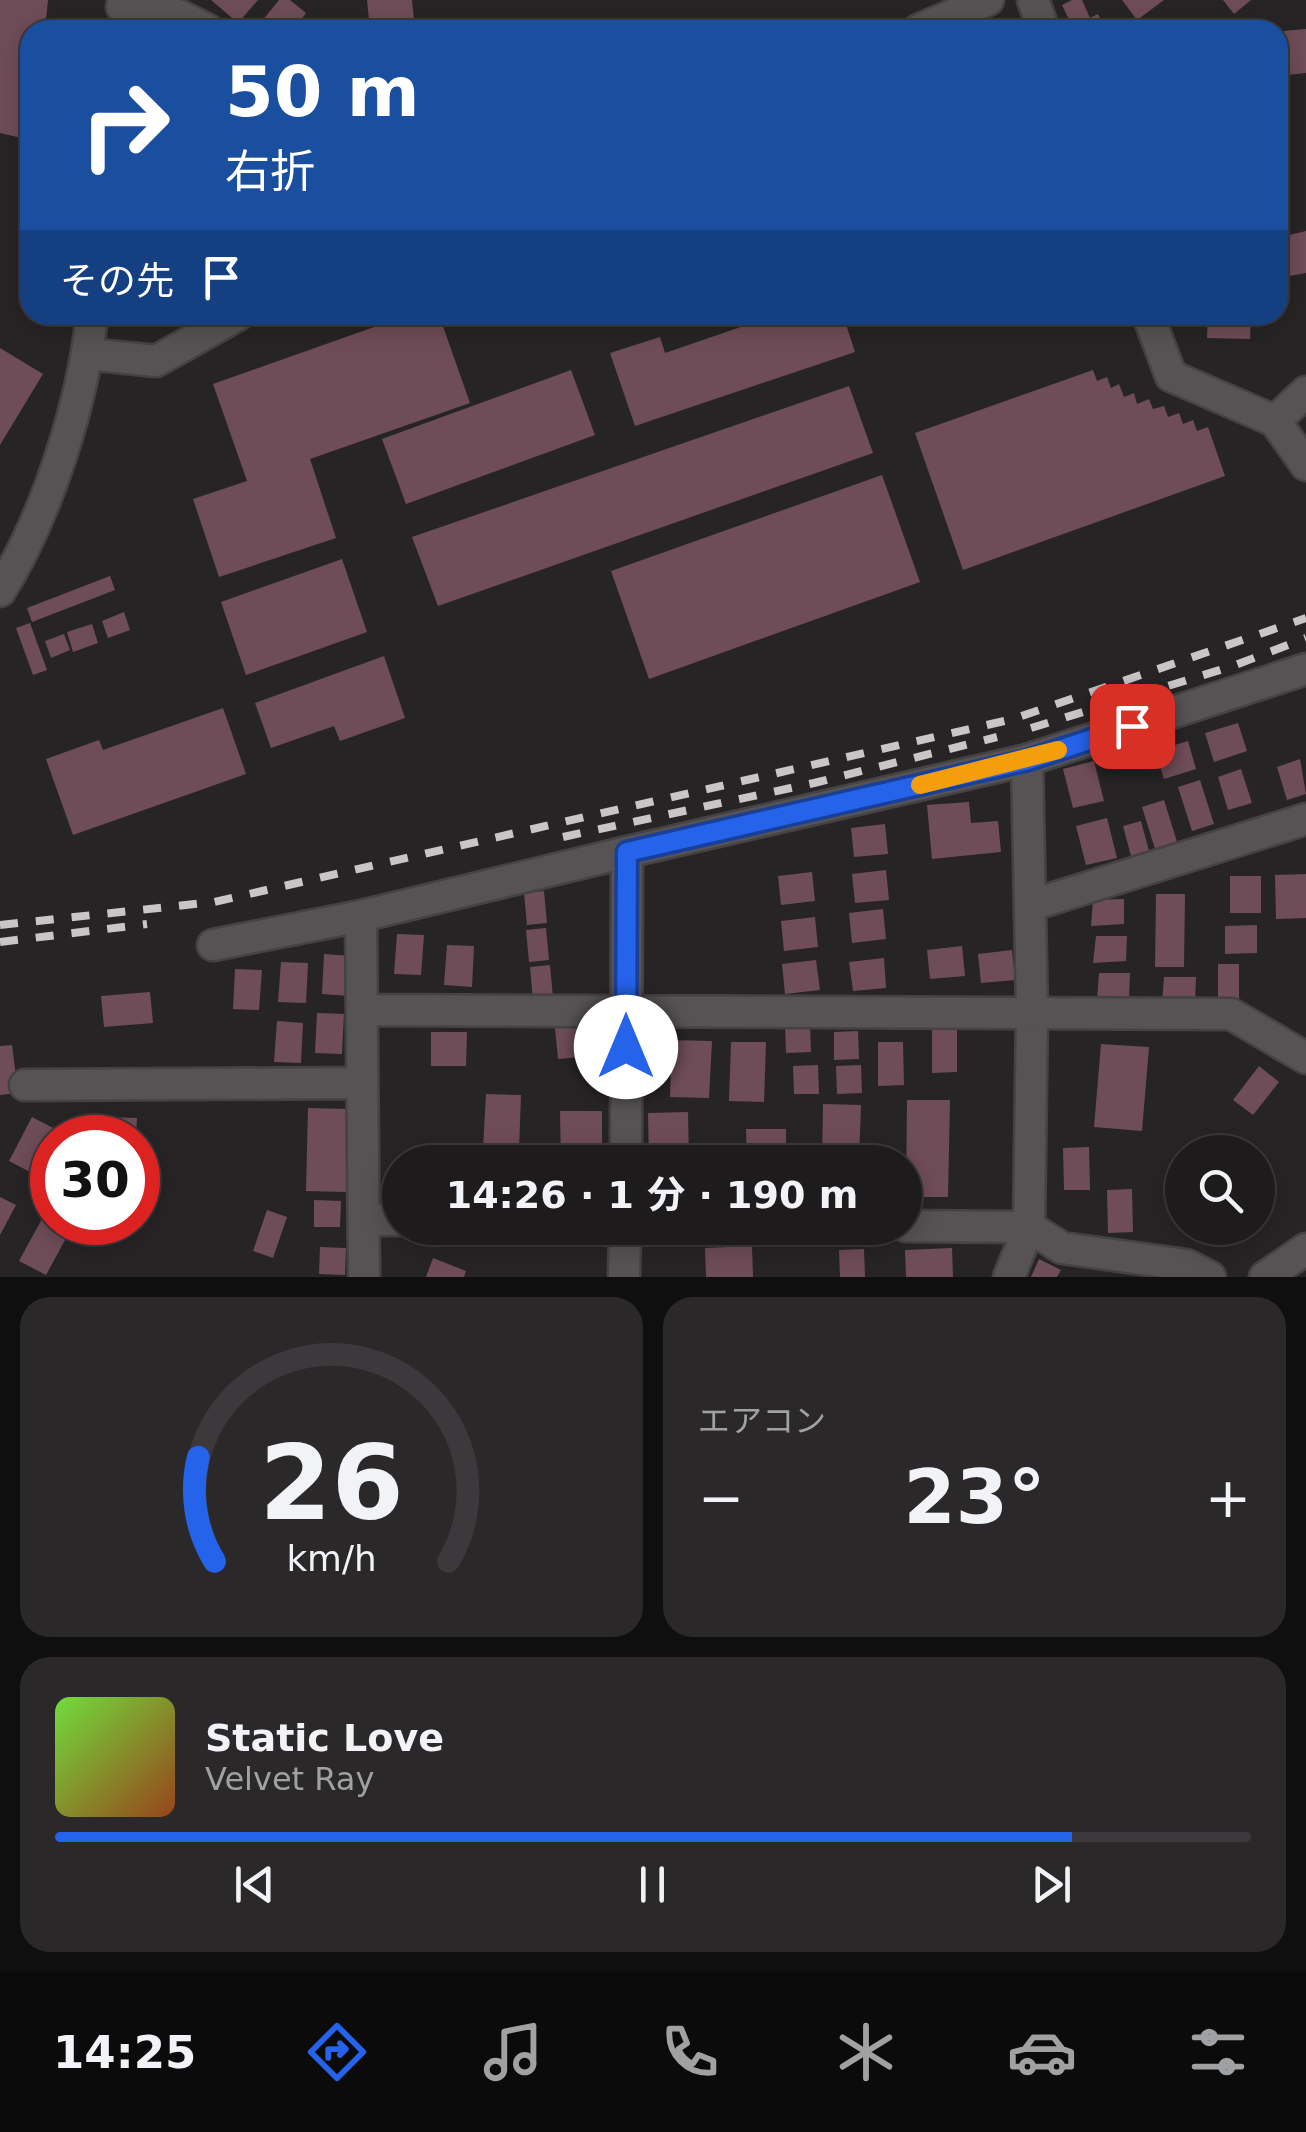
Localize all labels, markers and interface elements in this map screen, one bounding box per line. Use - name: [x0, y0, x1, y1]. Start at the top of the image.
- text: 50 m: [225, 51, 420, 133]
- icon: right: [60, 60, 190, 190]
- text: 右折: [225, 145, 315, 198]
- icon: arrive: [194, 250, 249, 305]
- text: その先: [60, 259, 174, 303]
- pin: [1090, 684, 1175, 769]
- icon: arrive: [1105, 699, 1160, 754]
- position arrow: [574, 995, 678, 1099]
- speed limit sign: 30: [30, 1115, 160, 1245]
- map controls: [1165, 1135, 1275, 1245]
- button: search: [1165, 1135, 1275, 1245]
- text: 14:26 · 1 分 · 190 m: [446, 1173, 858, 1217]
- text: エアコン: [698, 1402, 826, 1440]
- text: 26: [259, 1422, 404, 1544]
- text: 23°: [904, 1453, 1045, 1541]
- text: −: [698, 1466, 744, 1530]
- text: +: [1205, 1466, 1251, 1530]
- text: km/h: [286, 1538, 377, 1579]
- text: Static Love: [205, 1716, 444, 1760]
- text: Velvet Ray: [205, 1760, 374, 1798]
- icon: previous: [227, 1857, 282, 1912]
- icon: pause: [625, 1857, 680, 1912]
- icon: next: [1024, 1857, 1079, 1912]
- icon: directions: [302, 2017, 372, 2087]
- icon: music: [478, 2017, 548, 2087]
- icon: phone: [655, 2017, 725, 2087]
- icon: climate: [831, 2017, 901, 2087]
- icon: car: [1007, 2017, 1077, 2087]
- icon: filters: [1183, 2017, 1253, 2087]
- text: 14:25: [53, 2026, 196, 2079]

